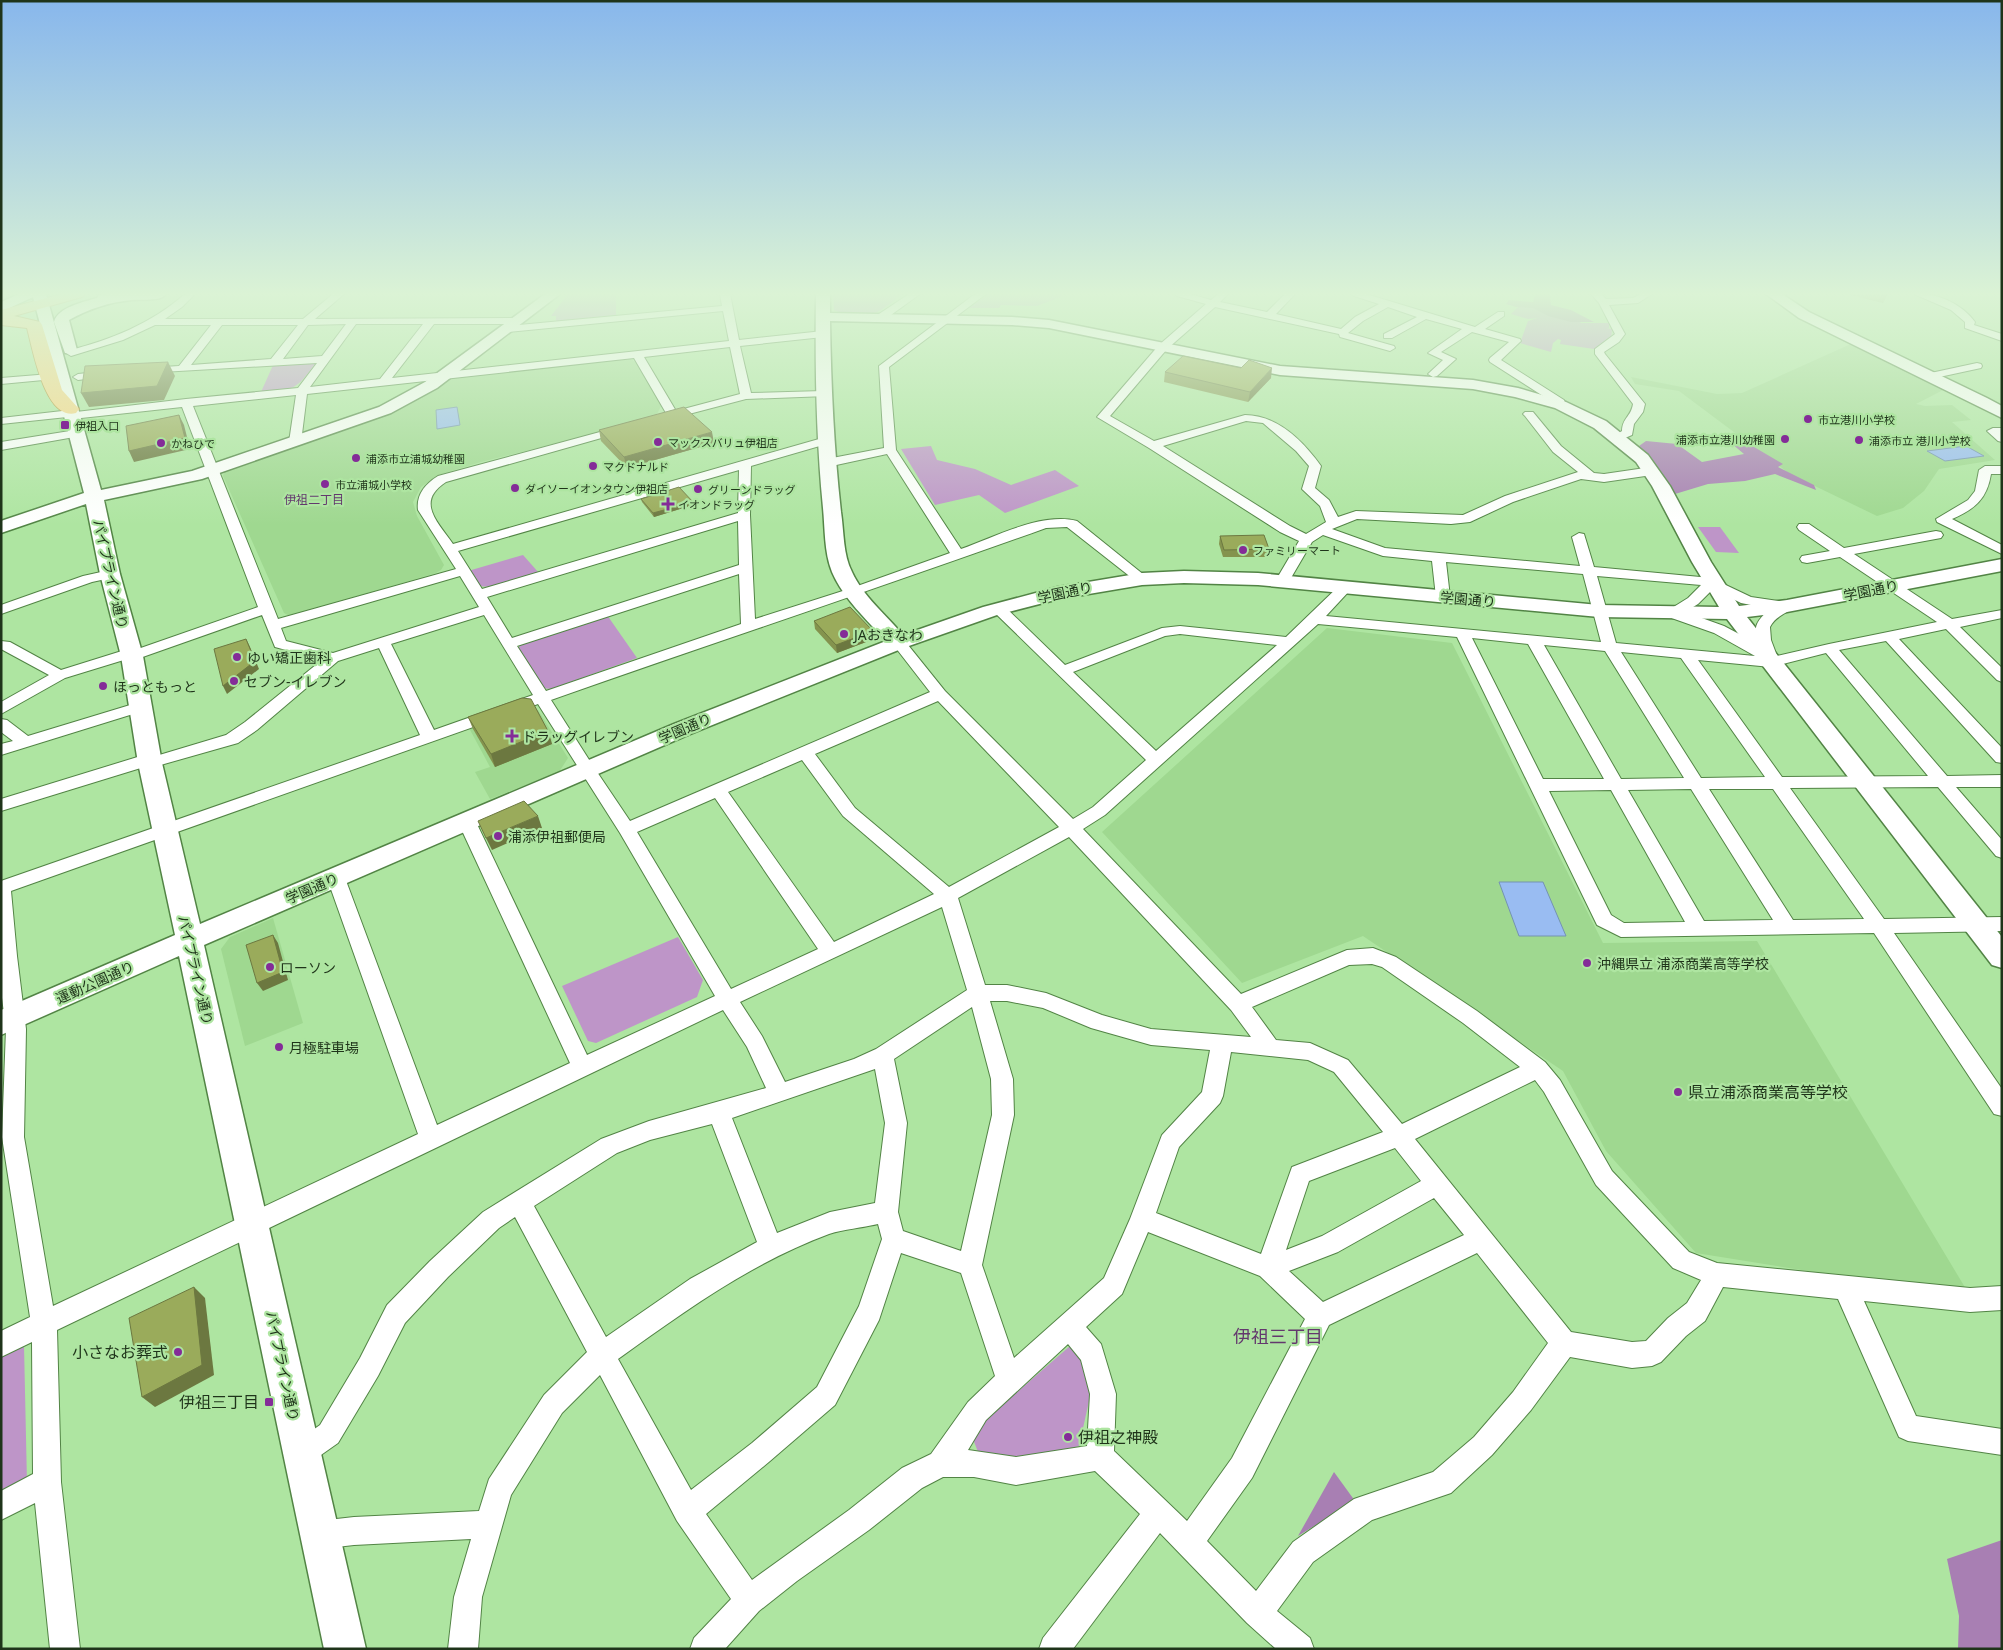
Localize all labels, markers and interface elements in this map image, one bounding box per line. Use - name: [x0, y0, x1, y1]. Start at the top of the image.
- place label: 市立港川小学校: [1818, 412, 1895, 427]
- marker: 市立港川小学校: [1802, 413, 1814, 425]
- place label: 伊祖入口: [75, 418, 119, 433]
- marker: 伊祖入口: [59, 419, 71, 431]
- place label: 浦添市立港川幼稚園: [1676, 432, 1775, 447]
- marker: 浦添市立港川幼稚園: [1779, 433, 1791, 445]
- place label: 浦添市立 港川小学校: [1869, 433, 1971, 448]
- marker: 浦添市立 港川小学校: [1853, 434, 1865, 446]
- place label: マックスバリュ伊祖店: [668, 435, 778, 450]
- place label: かねひで: [171, 436, 215, 451]
- marker: マックスバリュ伊祖店: [652, 436, 664, 448]
- marker: かねひで: [155, 437, 167, 449]
- place label: 浦添市立浦城幼稚園: [366, 451, 465, 466]
- marker: 浦添市立浦城幼稚園: [350, 452, 362, 464]
- place label: マクドナルド: [603, 459, 669, 474]
- marker: マクドナルド: [587, 460, 599, 472]
- place label: 市立浦城小学校: [335, 477, 412, 492]
- marker: 市立浦城小学校: [319, 478, 331, 490]
- place label: ダイソーイオンタウン伊祖店: [525, 481, 668, 496]
- marker: ダイソーイオンタウン伊祖店: [509, 482, 521, 494]
- place label: グリーンドラッグ: [708, 482, 795, 497]
- marker: グリーンドラッグ: [692, 483, 704, 495]
- district label: 伊祖二丁目: [284, 491, 344, 508]
- place label: イオンドラッグ: [678, 497, 755, 512]
- marker: イオンドラッグ: [662, 498, 674, 510]
- street label: パイプライン通り: [89, 517, 133, 631]
- place label: ファミリーマート: [1253, 543, 1341, 558]
- marker: ファミリーマート: [1237, 544, 1249, 556]
- street label: 学園通り: [1842, 575, 1900, 605]
- street label: 学園通り: [1036, 577, 1094, 607]
- street label: 学園通り: [1439, 587, 1497, 611]
- place label: JAおきなわ: [852, 625, 923, 644]
- marker: JAおきなわ: [838, 628, 850, 640]
- place label: ゆい矯正歯科: [247, 648, 331, 667]
- marker: ゆい矯正歯科: [231, 651, 243, 663]
- place label: セブン-イレブン: [244, 672, 347, 691]
- marker: セブン-イレブン: [228, 675, 240, 687]
- place label: ほっともっと: [113, 677, 197, 696]
- marker: ほっともっと: [97, 680, 109, 692]
- street label: 学園通り: [656, 708, 714, 748]
- place label: ドラッグイレブン: [522, 727, 634, 746]
- marker: ドラッグイレブン: [506, 730, 518, 742]
- place label: 浦添伊祖郵便局: [508, 827, 606, 846]
- marker: 浦添伊祖郵便局: [492, 830, 504, 842]
- street label: 学園通り: [283, 868, 341, 908]
- street label: パイプライン通り: [174, 913, 218, 1027]
- place label: 沖縄県立 浦添商業高等学校: [1597, 954, 1769, 973]
- street label: 運動公園通り: [53, 956, 137, 1008]
- marker: 沖縄県立 浦添商業高等学校: [1581, 957, 1593, 969]
- place label: ローソン: [280, 958, 336, 977]
- marker: ローソン: [264, 961, 276, 973]
- place label: 月極駐車場: [289, 1038, 359, 1057]
- marker: 月極駐車場: [273, 1041, 285, 1053]
- place label: 県立浦添商業高等学校: [1688, 1081, 1848, 1103]
- marker: 県立浦添商業高等学校: [1672, 1086, 1684, 1098]
- street label: パイプライン通り: [262, 1309, 304, 1423]
- district label: 伊祖三丁目: [1233, 1324, 1323, 1348]
- place label: 小さなお葬式: [72, 1341, 168, 1363]
- marker: 小さなお葬式: [172, 1346, 184, 1358]
- place label: 伊祖三丁目: [179, 1391, 259, 1413]
- marker: 伊祖三丁目: [263, 1396, 275, 1408]
- place label: 伊祖之神殿: [1078, 1426, 1158, 1448]
- marker: 伊祖之神殿: [1062, 1431, 1074, 1443]

